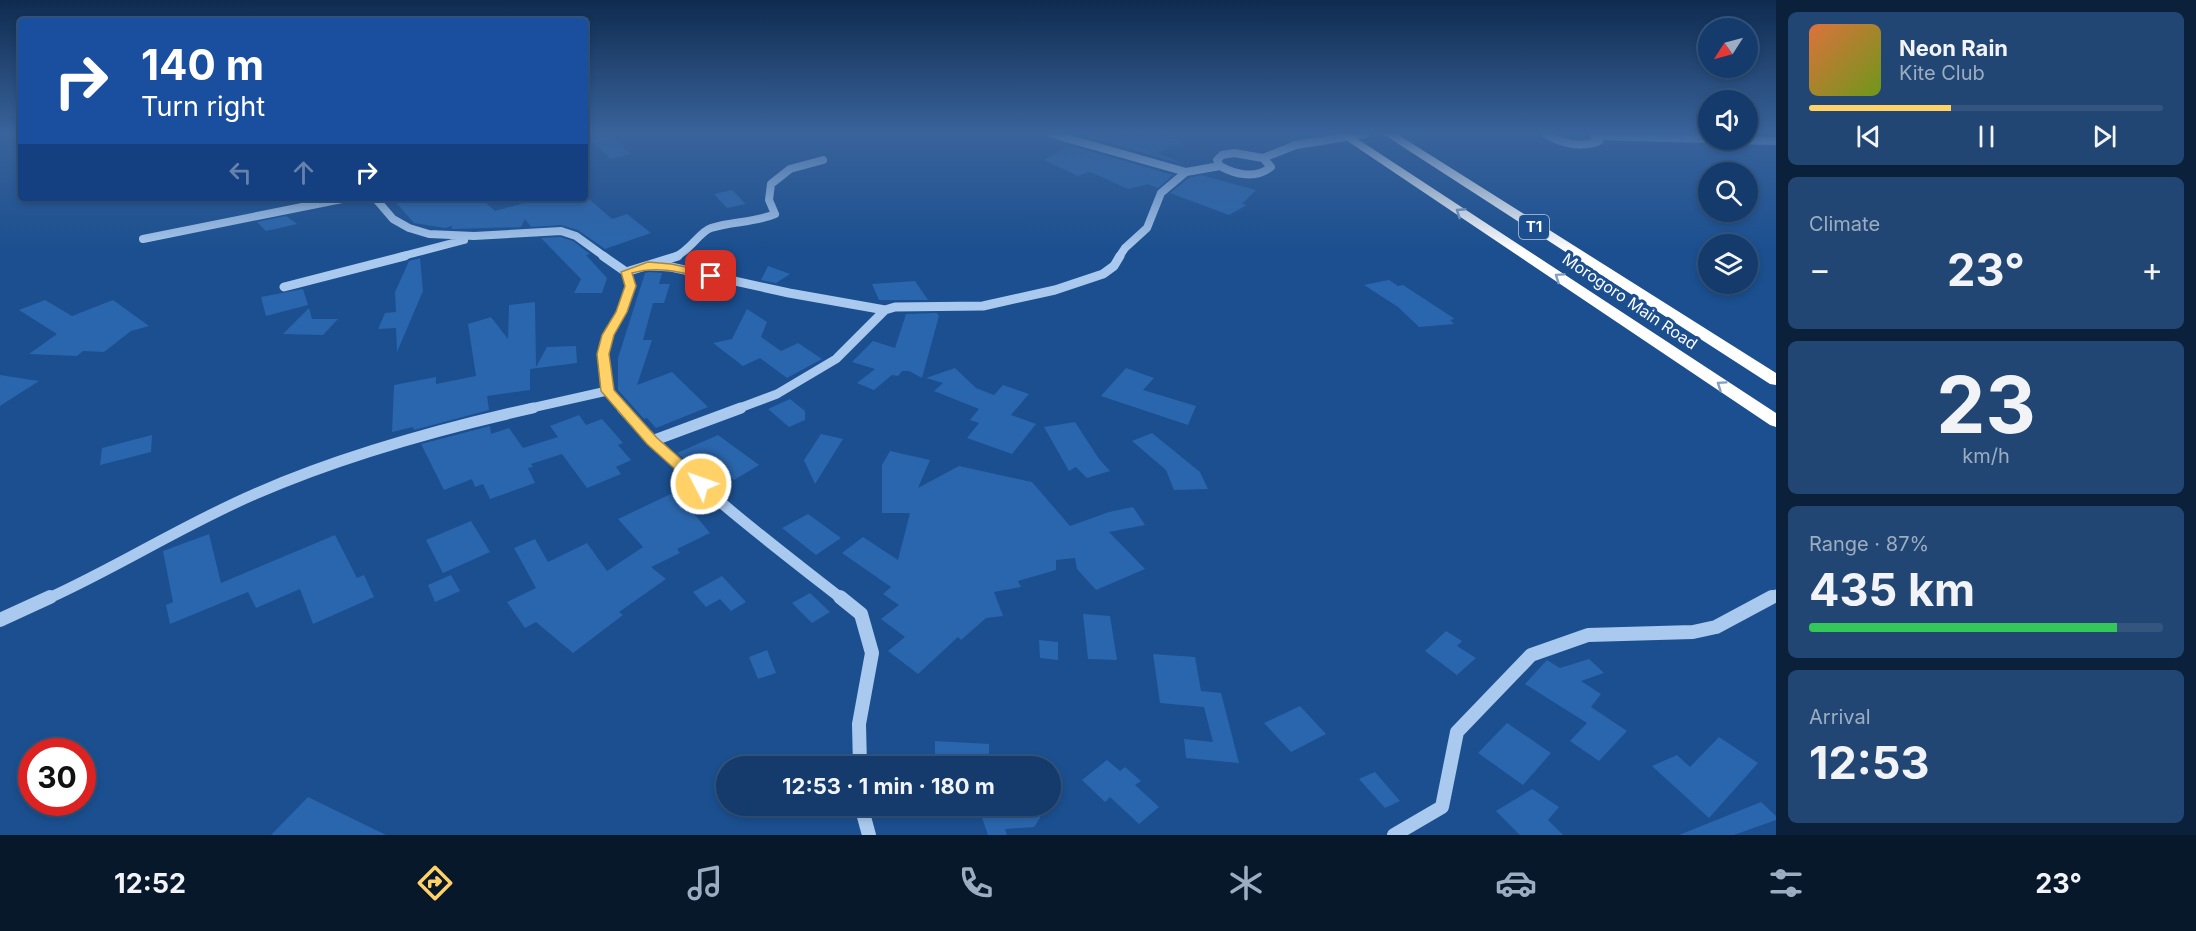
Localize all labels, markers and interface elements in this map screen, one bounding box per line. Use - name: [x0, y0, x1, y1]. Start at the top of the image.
- north arrow: [1698, 18, 1758, 78]
- map controls: [1698, 18, 1758, 294]
- text: Neon Rain: [1899, 35, 2008, 61]
- text: 140 m: [141, 39, 264, 90]
- icon: right: [42, 42, 120, 120]
- text: Kite Club: [1899, 61, 1985, 85]
- text: Turn right: [141, 90, 265, 123]
- button: sound: [1698, 90, 1758, 150]
- icon: previous: [1852, 120, 1885, 153]
- icon: pause: [1970, 120, 2003, 153]
- icon: next: [2088, 120, 2121, 153]
- icon: left: [224, 156, 257, 189]
- icon: ahead: [287, 156, 320, 189]
- icon: right: [350, 156, 383, 189]
- button: search: [1698, 162, 1758, 222]
- one-way arrow: [1455, 208, 1466, 219]
- text: Climate: [1809, 212, 1880, 236]
- road number: T1: [1519, 215, 1549, 239]
- button: layers: [1698, 234, 1758, 294]
- text: 23°: [1947, 242, 2025, 297]
- street label: Morogoro Main Road: [1559, 248, 1701, 354]
- text: −: [1809, 249, 1831, 289]
- text: +: [2141, 249, 2163, 289]
- pin: [685, 250, 736, 301]
- icon: arrive: [694, 259, 727, 292]
- one-way arrow: [1555, 273, 1566, 284]
- text: 23: [1936, 357, 2036, 452]
- one-way arrow: [1717, 381, 1728, 392]
- text: km/h: [1962, 444, 2010, 468]
- position arrow: [669, 452, 733, 516]
- text: Range · 87%: [1809, 532, 1929, 556]
- text: 435 km: [1809, 562, 1975, 617]
- text: Arrival: [1809, 705, 1871, 729]
- text: 12:53: [1809, 735, 1930, 790]
- speed limit sign: 30: [18, 738, 96, 816]
- text: 12:53 · 1 min · 180 m: [782, 773, 995, 799]
- icon: directions: [414, 862, 456, 904]
- icon: music: [684, 862, 726, 904]
- icon: phone: [955, 862, 997, 904]
- icon: climate: [1225, 862, 1267, 904]
- icon: car: [1495, 862, 1537, 904]
- icon: filters: [1765, 862, 1807, 904]
- text: 12:52: [114, 867, 186, 900]
- text: 23°: [2035, 867, 2082, 900]

